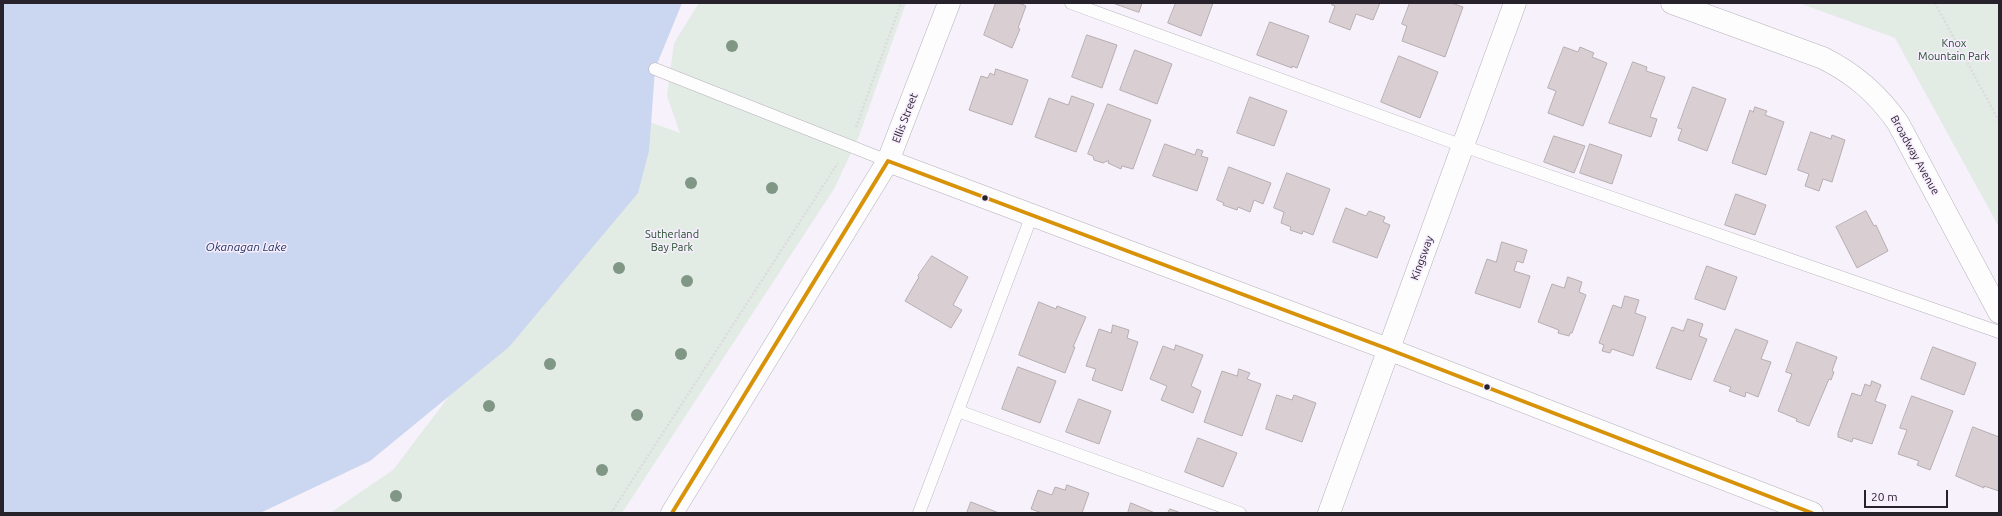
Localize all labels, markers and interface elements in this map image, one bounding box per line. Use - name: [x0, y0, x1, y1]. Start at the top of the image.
- park label: Knox Mountain Park: [1918, 36, 1990, 62]
- street label: Ellis Street: [889, 91, 921, 145]
- street label: Broadway Avenue: [1888, 113, 1942, 197]
- unlabelled marker: [980, 193, 990, 203]
- park label: Sutherland Bay Park: [645, 227, 699, 253]
- street label: Kingsway: [1408, 234, 1436, 282]
- water label: Okanagan Lake: [206, 240, 286, 254]
- unlabelled marker: [1482, 382, 1492, 392]
- scale bar: [1866, 482, 1950, 508]
- text: 20 m: [1871, 490, 1898, 503]

